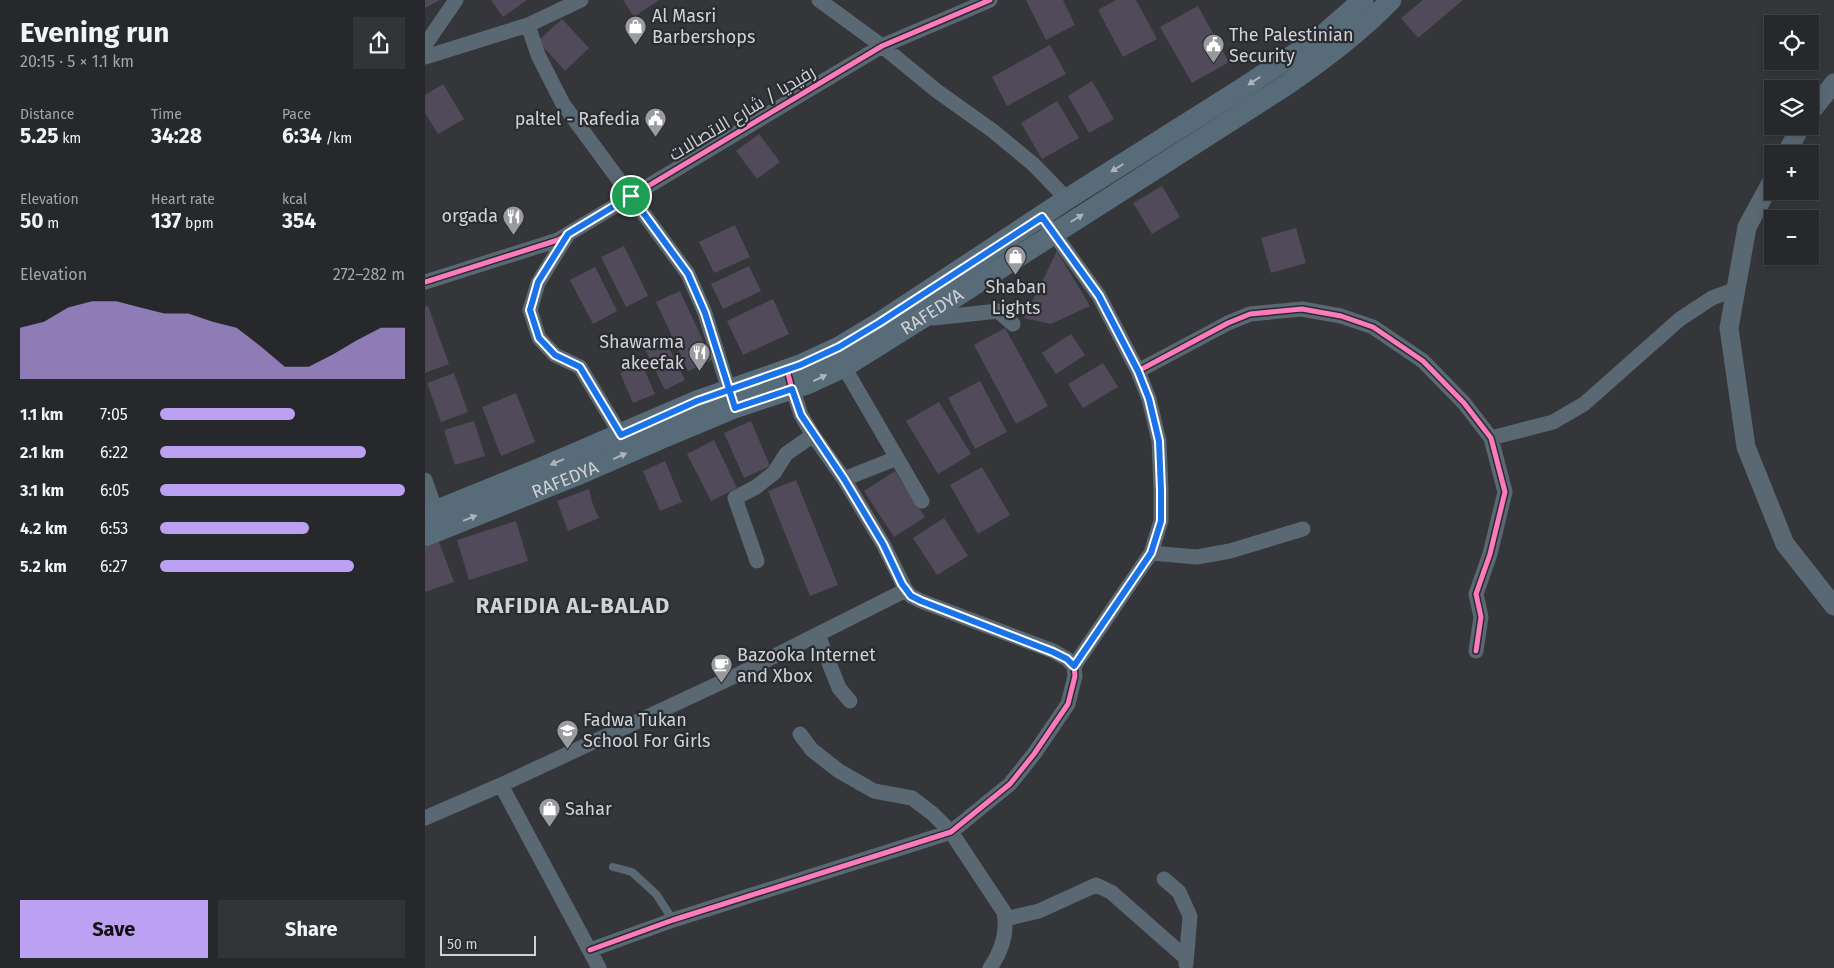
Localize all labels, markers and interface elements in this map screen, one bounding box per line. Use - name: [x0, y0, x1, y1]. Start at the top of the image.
- place label: Al Masri Barbershops: [652, 5, 755, 48]
- shop icon: Al Masri Barbershops: [624, 14, 648, 45]
- map controls: [1764, 15, 1819, 265]
- button: locate: [1764, 15, 1819, 70]
- text: Evening run: [20, 16, 169, 49]
- button: share: [353, 17, 405, 69]
- place label: The Palestinian Security: [1229, 24, 1353, 67]
- public building icon: The Palestinian Security: [1201, 33, 1225, 64]
- text: 20:15 · 5 × 1.1 km: [20, 52, 134, 71]
- street label: رفيديا / شارع الاتصالات: [665, 61, 820, 166]
- one-way arrow: [1247, 76, 1261, 86]
- button: layers: [1764, 80, 1819, 135]
- text: Distance: [20, 106, 74, 123]
- text: Time: [151, 106, 182, 123]
- text: Pace: [282, 106, 311, 123]
- public building icon: paltel - Rafedia: [644, 107, 668, 138]
- place label: paltel - Rafedia: [515, 108, 640, 130]
- text: 5.25: [20, 123, 58, 149]
- text: 34:28: [151, 123, 202, 149]
- text: 6:34: [282, 123, 322, 149]
- text: km: [58, 130, 81, 147]
- text: /km: [322, 130, 352, 147]
- button: +: [1764, 145, 1819, 200]
- one-way arrow: [1110, 164, 1123, 173]
- pin: [610, 175, 652, 217]
- icon: arrive: [617, 182, 645, 210]
- text: Elevation: [20, 191, 79, 208]
- text: Heart rate: [151, 191, 215, 208]
- text: kcal: [282, 191, 307, 208]
- restaurant icon: orgada: [502, 204, 526, 235]
- place label: orgada: [441, 205, 498, 227]
- text: 50: [20, 208, 44, 234]
- text: 137: [151, 208, 181, 234]
- text: 354: [282, 208, 316, 234]
- button: −: [1764, 210, 1819, 265]
- one-way arrow: [1071, 213, 1084, 223]
- text: m: [44, 215, 59, 232]
- text: bpm: [181, 215, 214, 232]
- shop icon: Shaban Lights: [1004, 245, 1028, 276]
- text: Elevation: [20, 265, 87, 284]
- text: 272–282 m: [333, 265, 405, 284]
- place label: Shaban Lights: [985, 276, 1047, 319]
- street label: RAFEDYA: [897, 283, 968, 340]
- place label: Shawarma akeefak: [599, 331, 685, 374]
- restaurant icon: Shawarma akeefak: [688, 340, 712, 371]
- one-way arrow: [813, 373, 827, 381]
- text: 1.1 km: [20, 405, 63, 424]
- text: 7:05: [100, 405, 128, 424]
- text: 2.1 km: [20, 443, 64, 462]
- text: 6:22: [100, 443, 128, 462]
- one-way arrow: [613, 452, 627, 460]
- street label: RAFEDYA: [529, 456, 602, 503]
- one-way arrow: [550, 458, 564, 466]
- text: 3.1 km: [20, 481, 64, 500]
- text: 6:05: [100, 481, 129, 500]
- one-way arrow: [463, 514, 478, 522]
- text: 4.2 km: [20, 519, 67, 538]
- text: 6:53: [100, 519, 128, 538]
- text: 5.2 km: [20, 557, 67, 576]
- text: 6:27: [100, 557, 127, 576]
- district label: RAFIDIA AL-BALAD: [476, 592, 670, 619]
- place label: Bazooka Internet and Xbox: [737, 644, 876, 687]
- cafe icon: Bazooka Internet and Xbox: [709, 653, 733, 684]
- place label: Fadwa Tukan School For Girls: [583, 709, 711, 752]
- school or university icon: Fadwa Tukan School For Girls: [555, 718, 579, 749]
- shop icon: Sahar: [537, 797, 561, 828]
- place label: Sahar: [565, 798, 612, 820]
- button: Save: [20, 900, 208, 958]
- button: Share: [218, 900, 405, 958]
- scale bar: [440, 933, 536, 956]
- text: 50 m: [447, 936, 478, 953]

